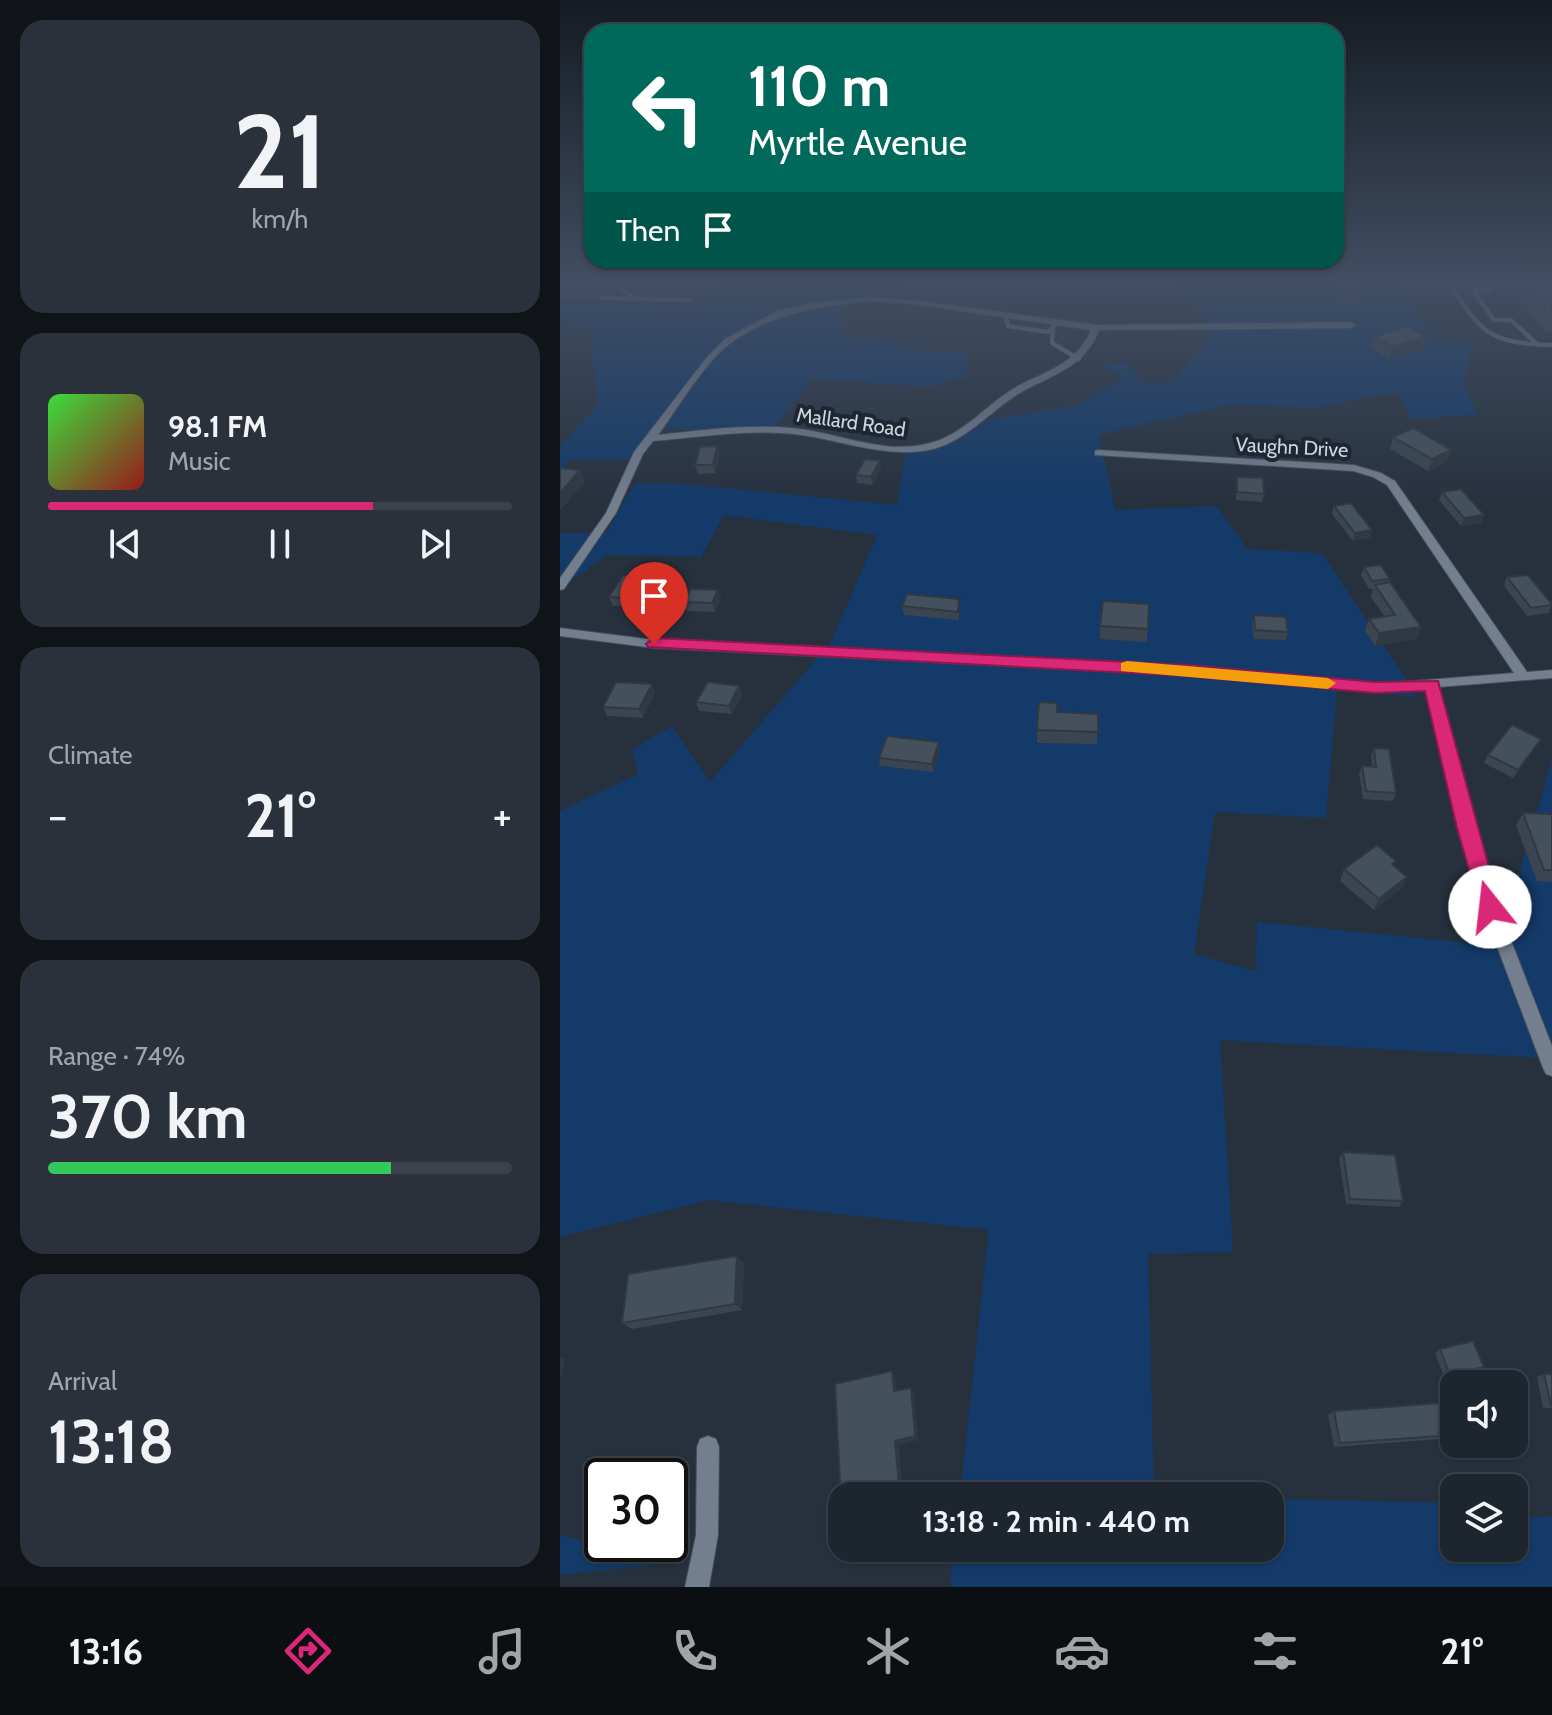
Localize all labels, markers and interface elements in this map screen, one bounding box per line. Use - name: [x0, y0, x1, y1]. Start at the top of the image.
- text: 110 m: [748, 52, 890, 120]
- icon: left: [616, 56, 720, 160]
- text: 21: [233, 88, 327, 214]
- text: Myrtle Avenue: [748, 120, 967, 164]
- text: km/h: [252, 203, 308, 235]
- icon: arrive: [696, 208, 740, 252]
- text: Then: [616, 212, 680, 249]
- street label: Mallard Road: [795, 402, 907, 442]
- text: 98.1 FM: [168, 408, 267, 445]
- street label: Vaughn Drive: [1235, 432, 1349, 462]
- text: Music: [168, 445, 231, 477]
- icon: previous: [103, 522, 147, 566]
- icon: pause: [258, 522, 302, 566]
- icon: next: [413, 522, 457, 566]
- pin: [620, 562, 688, 644]
- icon: arrive: [632, 574, 676, 618]
- text: Climate: [48, 739, 133, 771]
- text: 21°: [244, 779, 316, 852]
- text: −: [48, 789, 67, 842]
- text: +: [493, 789, 512, 842]
- position arrow: [1448, 865, 1532, 949]
- text: Range · 74%: [48, 1040, 185, 1072]
- text: 370 km: [48, 1080, 248, 1153]
- text: Arrival: [48, 1365, 117, 1397]
- map controls: [1440, 1370, 1528, 1562]
- button: sound: [1440, 1370, 1528, 1458]
- text: 13:18: [48, 1405, 174, 1478]
- speed limit sign: 30: [584, 1458, 688, 1562]
- button: layers: [1440, 1474, 1528, 1562]
- text: 13:18 · 2 min · 440 m: [922, 1503, 1190, 1540]
- icon: directions: [280, 1623, 336, 1679]
- icon: music: [474, 1623, 530, 1679]
- icon: phone: [667, 1623, 723, 1679]
- icon: climate: [860, 1623, 916, 1679]
- icon: car: [1054, 1623, 1110, 1679]
- icon: filters: [1247, 1623, 1303, 1679]
- text: 13:16: [69, 1629, 143, 1673]
- text: 21°: [1441, 1629, 1483, 1673]

